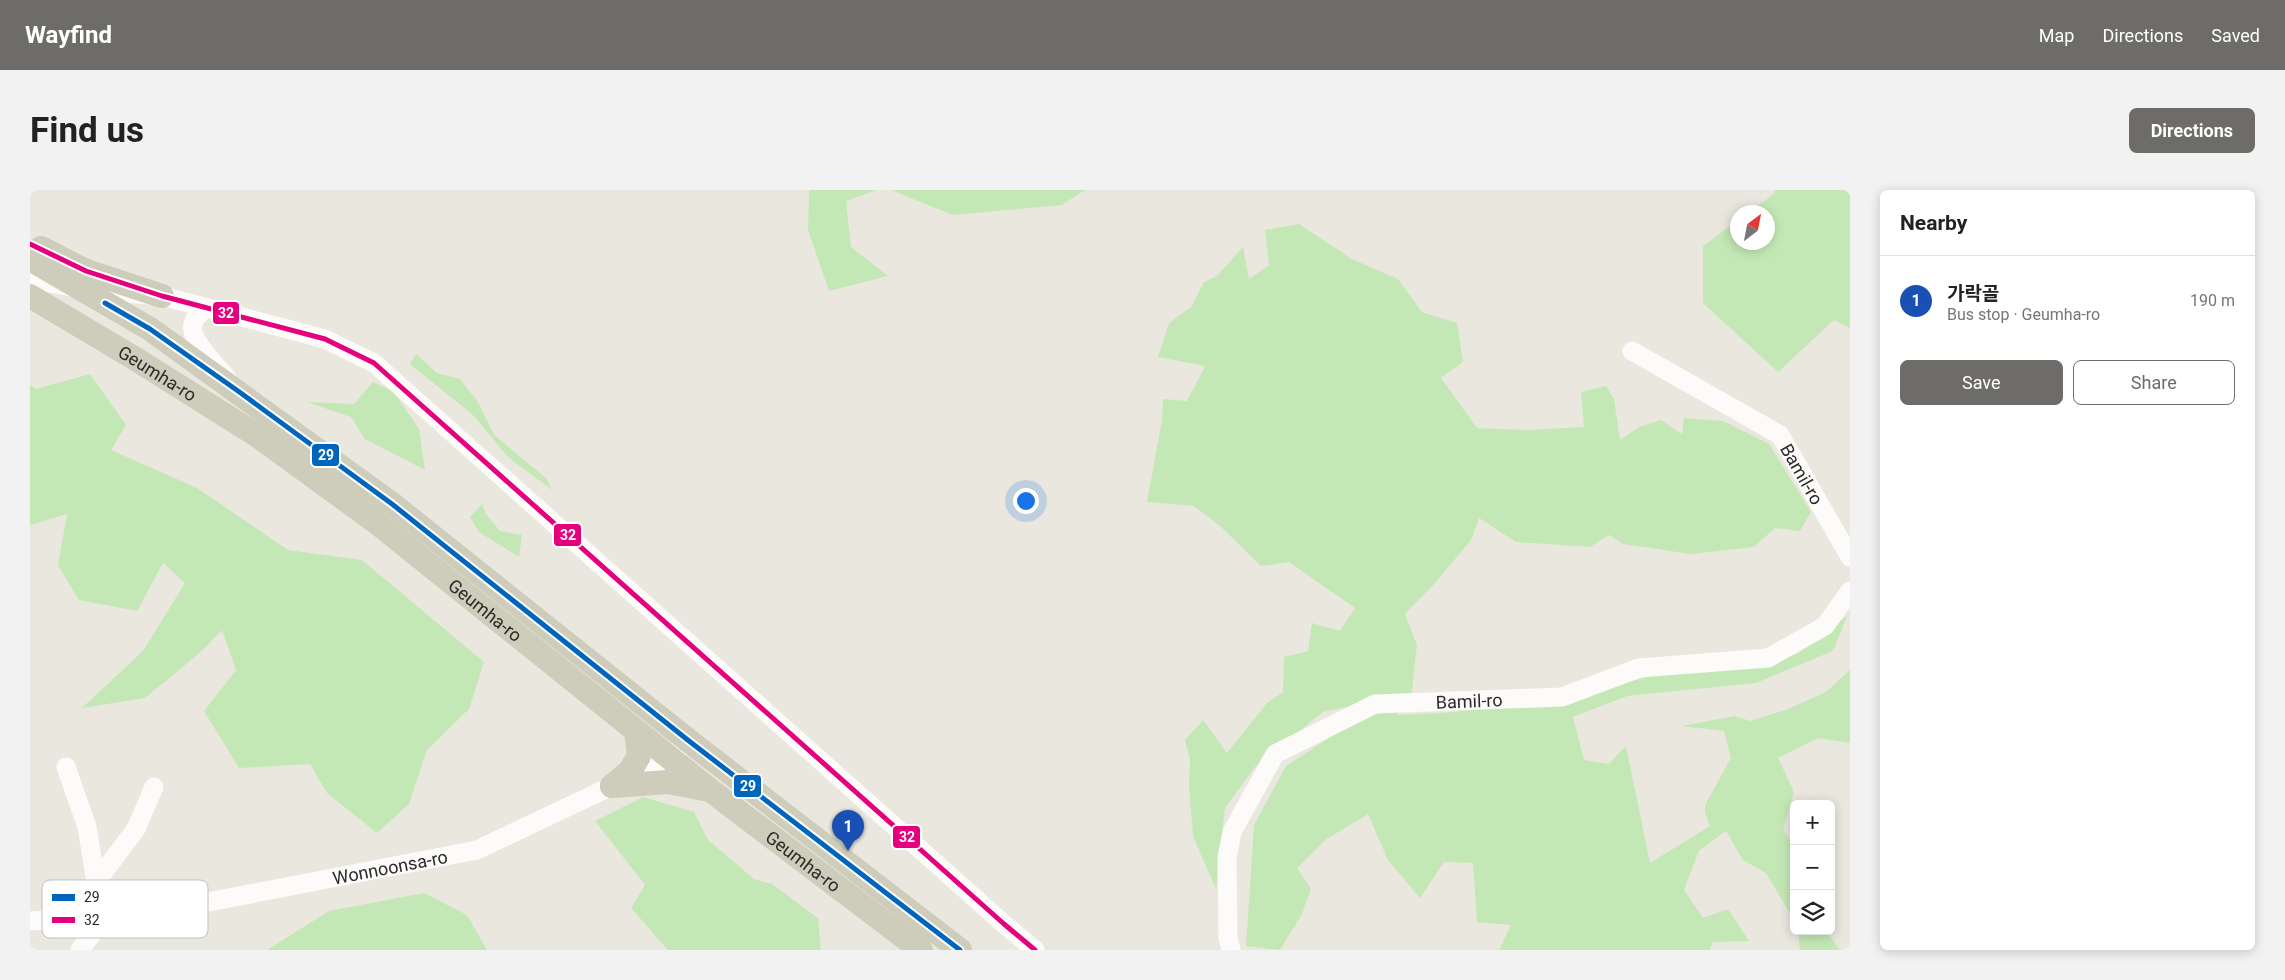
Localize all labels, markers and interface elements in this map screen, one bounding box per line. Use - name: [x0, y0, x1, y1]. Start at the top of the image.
- text: Wayfind: [25, 21, 112, 49]
- text: Map: [2039, 25, 2074, 46]
- text: Directions: [2102, 25, 2183, 46]
- text: Saved: [2211, 25, 2260, 46]
- button: Directions: [2129, 108, 2255, 153]
- text: Find us: [30, 110, 144, 151]
- north arrow: [1730, 205, 1775, 250]
- text: Nearby: [1900, 211, 1967, 235]
- text: 가락골: [1947, 282, 1999, 305]
- text: 1: [1911, 291, 1921, 310]
- text: 190 m: [2190, 291, 2235, 310]
- line badge: 32: [212, 301, 240, 325]
- text: 32: [218, 305, 234, 321]
- text: Bus stop · Geumha-ro: [1947, 305, 2100, 324]
- street label: Geumha-ro: [115, 341, 201, 405]
- button: Save: [1900, 360, 2063, 405]
- button: Share: [2073, 360, 2235, 405]
- street label: Bamil-ro: [1777, 440, 1828, 508]
- line badge: 29: [311, 443, 340, 467]
- text: 29: [318, 447, 334, 463]
- your location: [1013, 488, 1039, 514]
- line badge: 32: [553, 523, 582, 547]
- text: 32: [560, 527, 576, 543]
- street label: Geumha-ro: [444, 574, 527, 646]
- street label: Bamil-ro: [1435, 689, 1503, 712]
- line badge: 29: [733, 774, 762, 798]
- text: 29: [740, 778, 756, 794]
- map controls: [1790, 800, 1835, 935]
- button: +: [1790, 800, 1835, 845]
- pin: 1: [832, 810, 864, 851]
- line badge: 32: [892, 825, 921, 849]
- street label: Geumha-ro: [762, 826, 845, 896]
- text: 32: [899, 829, 915, 845]
- street label: Wonnoonsa-ro: [331, 845, 449, 888]
- button: −: [1790, 845, 1835, 890]
- legend: [42, 880, 208, 938]
- text: 29: [84, 889, 100, 905]
- button: layers: [1790, 890, 1835, 935]
- text: 32: [84, 912, 100, 928]

